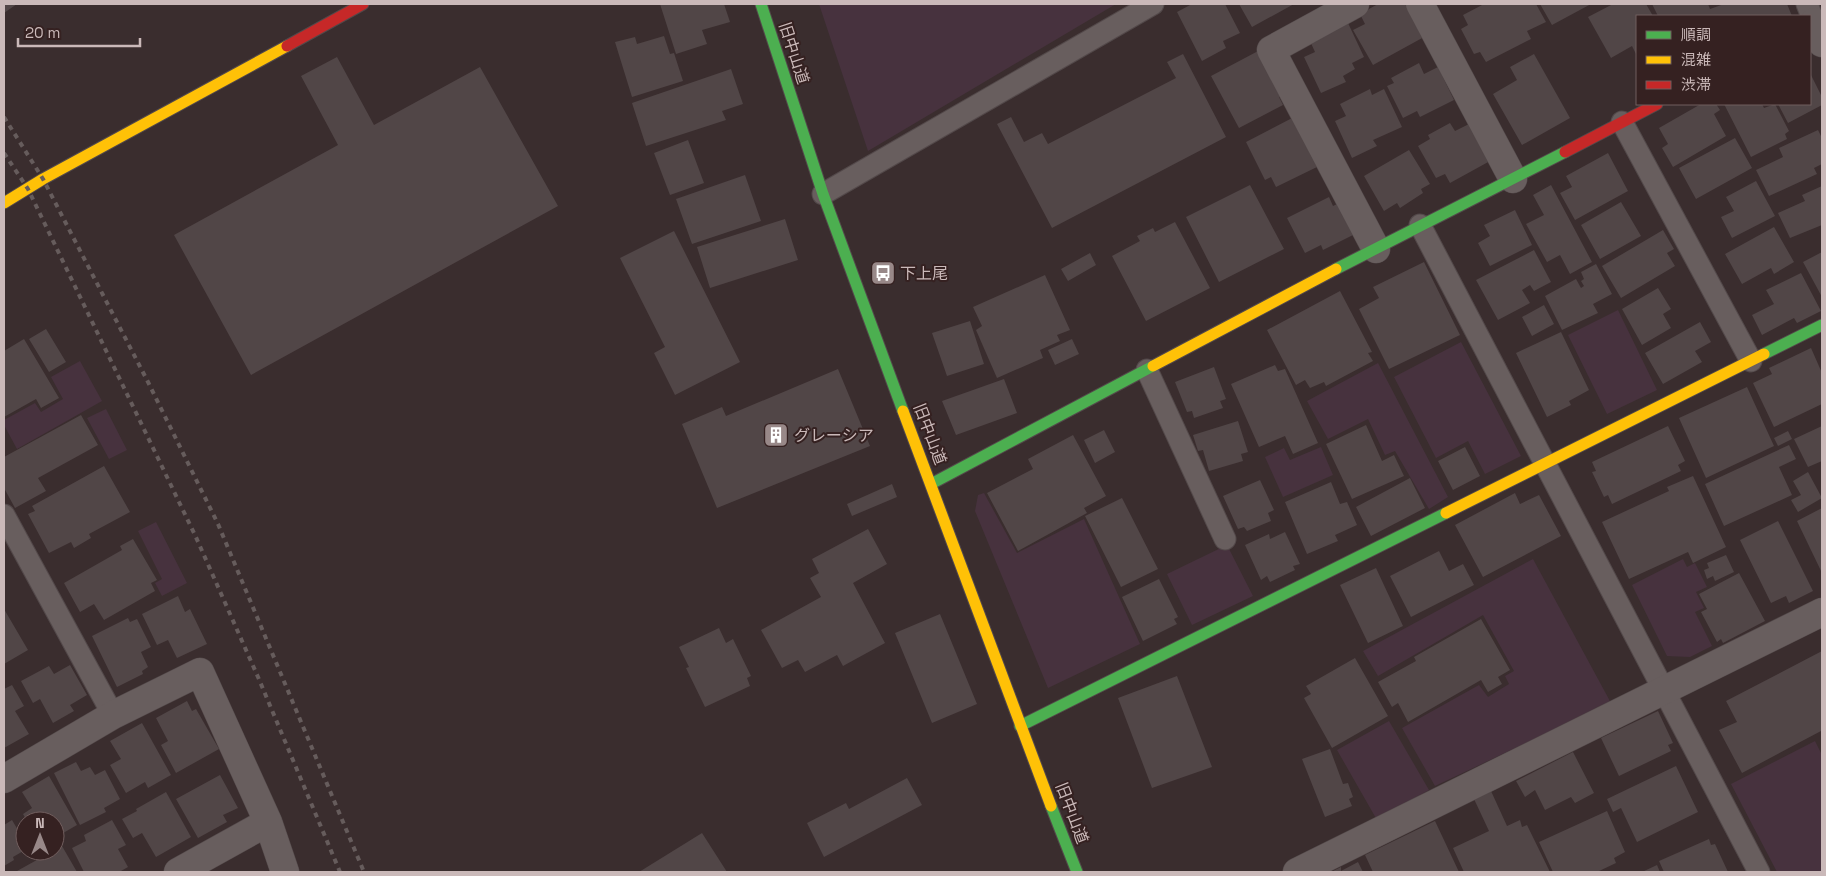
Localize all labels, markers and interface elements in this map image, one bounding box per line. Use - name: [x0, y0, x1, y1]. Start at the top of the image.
- scale bar: [18, 15, 140, 47]
- legend: [1636, 15, 1811, 105]
- street label: 旧中山道: [774, 19, 814, 87]
- text: 20 m: [25, 23, 60, 42]
- text: 順調: [1681, 25, 1711, 44]
- text: 混雑: [1681, 50, 1711, 69]
- text: 渋滞: [1681, 75, 1711, 94]
- bus stop icon: 下上尾: [870, 260, 896, 286]
- place label: 下上尾: [900, 263, 948, 284]
- street label: 旧中山道: [909, 400, 951, 468]
- building icon: グレーシア: [763, 422, 789, 448]
- place label: グレーシア: [794, 425, 874, 446]
- street label: 旧中山道: [1051, 779, 1093, 847]
- north arrow: [15, 811, 65, 861]
- text: N: [35, 814, 45, 832]

